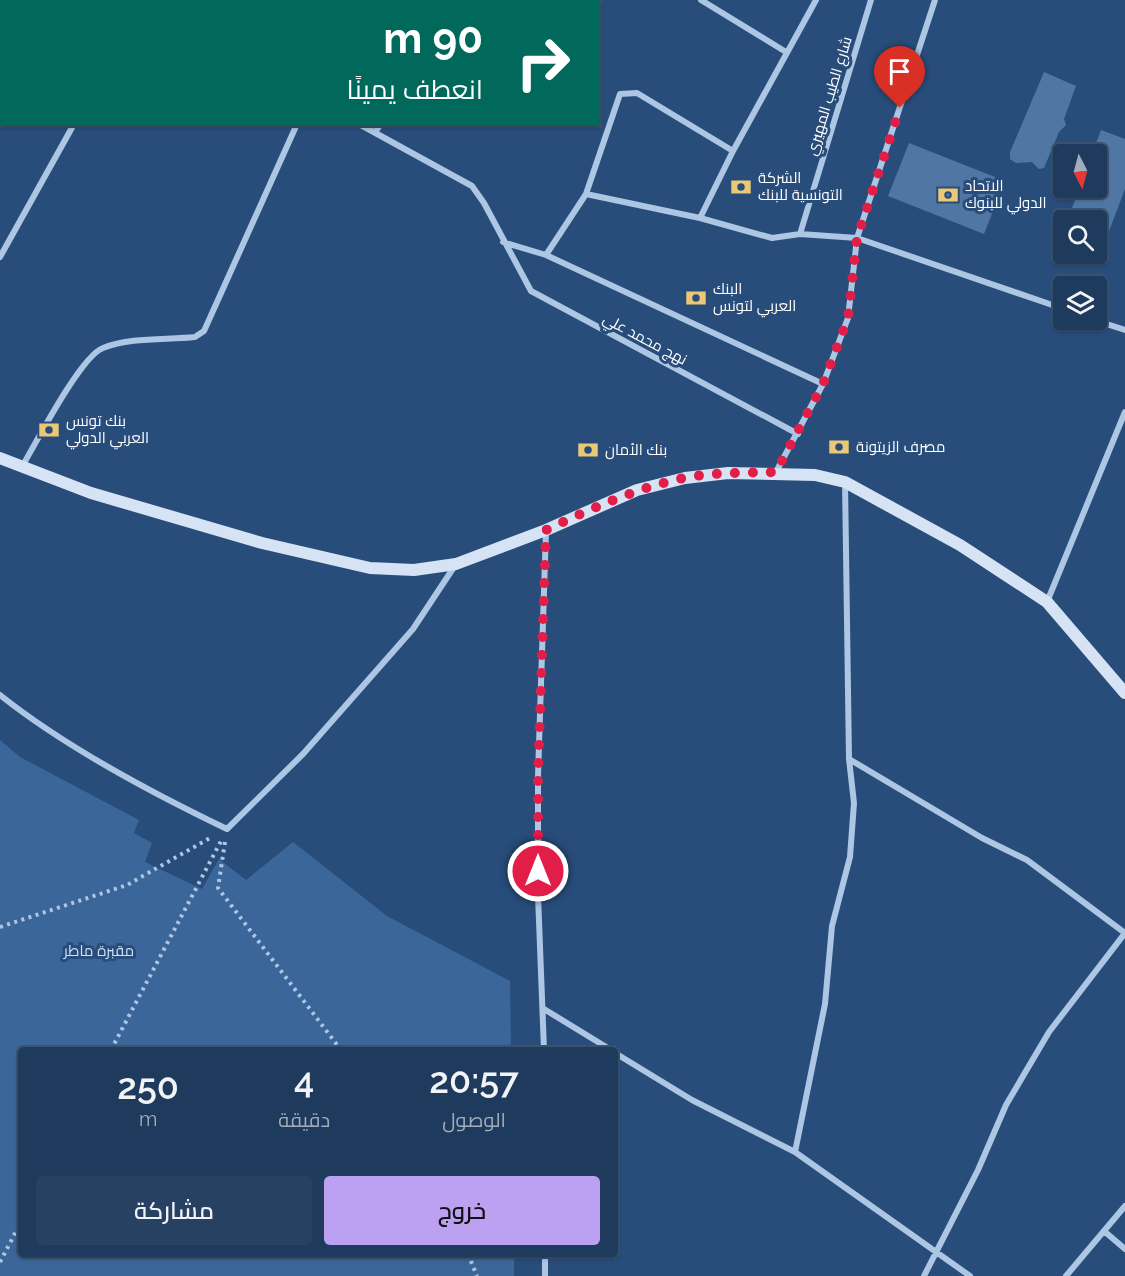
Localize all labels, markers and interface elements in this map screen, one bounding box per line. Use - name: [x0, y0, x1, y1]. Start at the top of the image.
- text: 90 m: [383, 14, 483, 63]
- icon: right: [504, 24, 582, 102]
- street label: شارع الطيب المهيري: [802, 34, 859, 158]
- pin: [874, 46, 925, 108]
- icon: arrive: [883, 55, 916, 88]
- text: انعطف يمينًا: [346, 74, 483, 105]
- north arrow: [1053, 144, 1107, 198]
- map controls: [1053, 144, 1107, 330]
- place label: الشركة التونسية للبنك: [758, 169, 843, 204]
- bank icon: الشركة التونسية للبنك: [729, 175, 753, 199]
- place label: الاتحاد الدولي للبنوك: [965, 177, 1046, 215]
- bank icon: الاتحاد الدولي للبنوك: [936, 183, 960, 207]
- button: search: [1053, 210, 1107, 264]
- button: layers: [1053, 276, 1107, 330]
- place label: البنك العربي لتونس: [713, 280, 796, 318]
- bank icon: البنك العربي لتونس: [684, 286, 708, 310]
- street label: نهج محمد علي: [599, 309, 690, 371]
- place label: بنك تونس العربي الدولي: [66, 412, 149, 450]
- bank icon: بنك تونس العربي الدولي: [37, 418, 61, 442]
- bank icon: مصرف الزيتونة: [827, 435, 851, 459]
- bank icon: بنك الأمان: [576, 438, 600, 462]
- place label: مصرف الزيتونة: [856, 438, 945, 456]
- place label: بنك الأمان: [605, 441, 667, 460]
- position arrow: [506, 839, 570, 903]
- park label: مقبرة ماطر: [63, 942, 134, 960]
- text: 4: [294, 1059, 314, 1101]
- text: 20:57: [429, 1059, 519, 1101]
- text: 250: [117, 1065, 179, 1107]
- text: m: [139, 1107, 157, 1131]
- text: دقيقة: [278, 1108, 330, 1132]
- text: الوصول: [442, 1108, 506, 1132]
- button: مشاركة: [36, 1176, 312, 1245]
- button: خروج: [324, 1176, 600, 1245]

